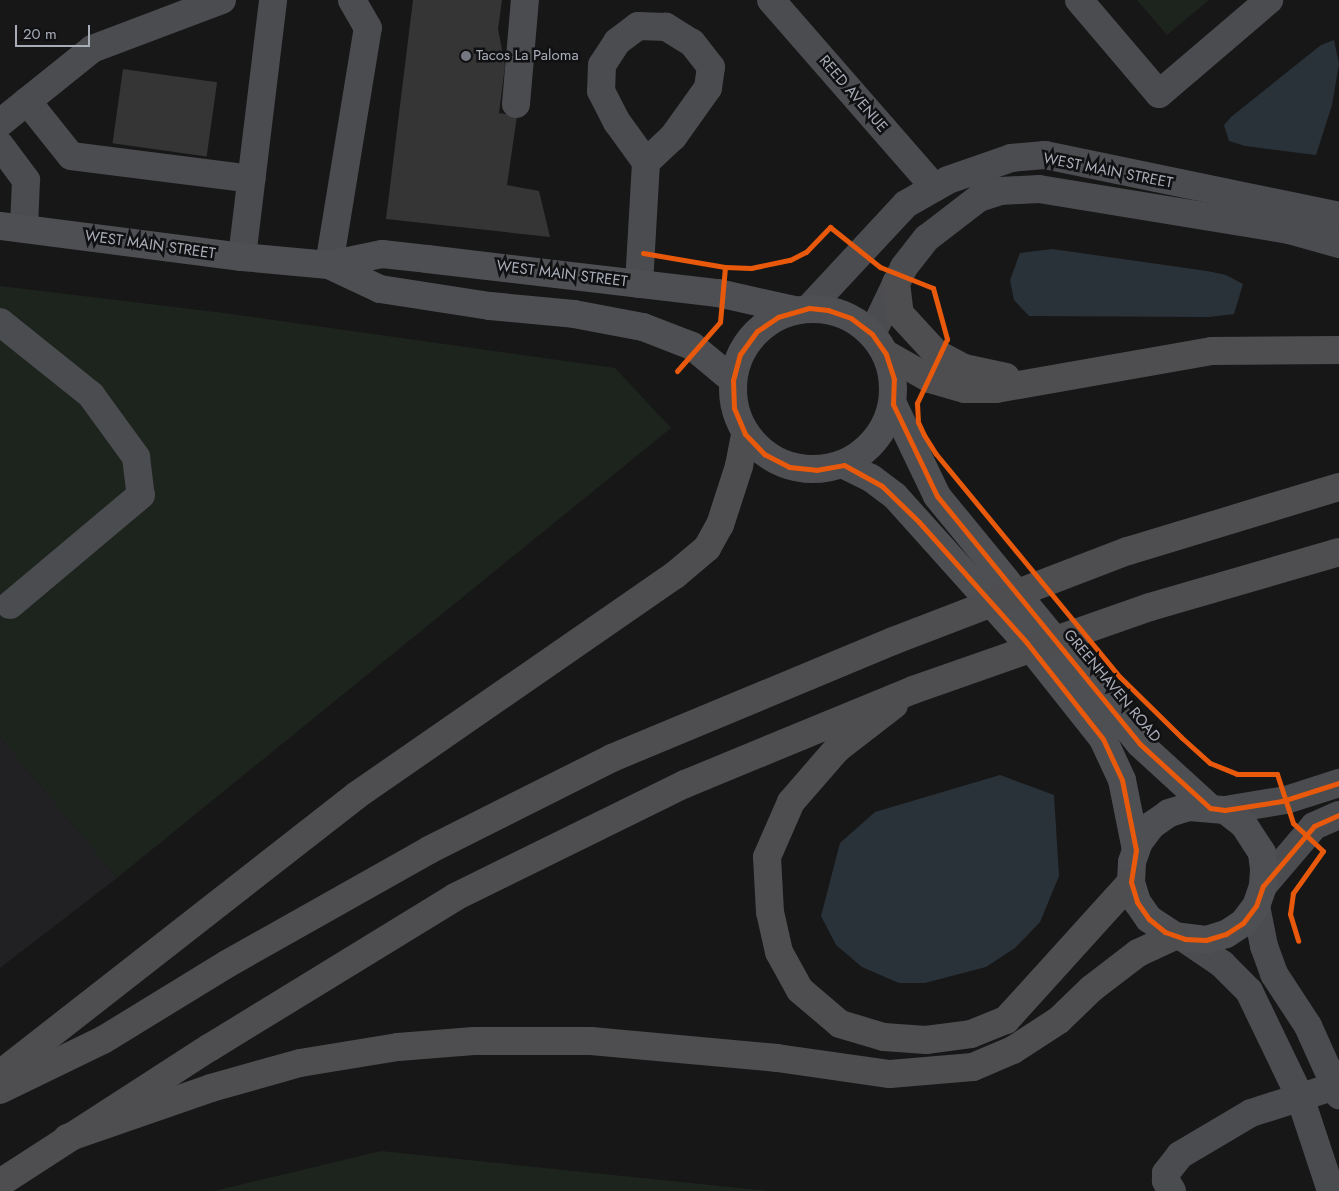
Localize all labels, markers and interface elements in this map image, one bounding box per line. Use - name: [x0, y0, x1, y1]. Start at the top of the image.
- scale bar: [18, 15, 92, 47]
- text: 20 m: [23, 23, 57, 45]
- place label: Tacos La Paloma: [476, 47, 579, 65]
- marker: Tacos La Paloma: [460, 50, 472, 62]
- street label: REED AVENUE: [815, 52, 891, 136]
- street label: WEST MAIN STREET: [1042, 150, 1174, 192]
- street label: WEST MAIN STREET: [84, 227, 216, 263]
- street label: WEST MAIN STREET: [496, 257, 628, 291]
- street label: GREENHAVEN ROAD: [1060, 626, 1164, 746]

